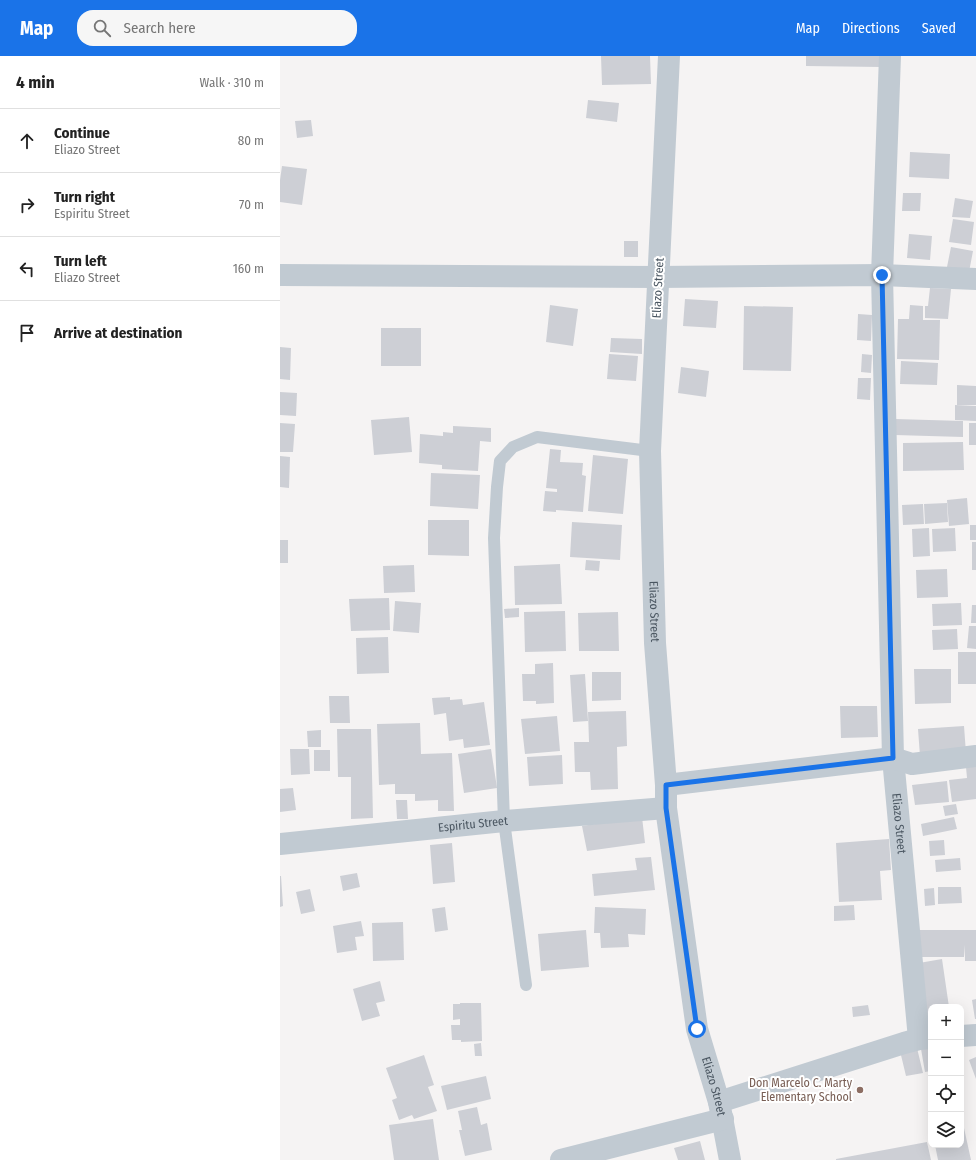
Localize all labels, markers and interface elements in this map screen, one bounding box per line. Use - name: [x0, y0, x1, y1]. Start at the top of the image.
- search box: [77, 10, 357, 46]
- text: Map: [20, 17, 53, 40]
- icon: search: [91, 17, 113, 39]
- text: Search here: [123, 19, 196, 37]
- text: Map: [796, 20, 820, 37]
- text: Directions: [842, 20, 900, 37]
- text: Saved: [922, 20, 956, 37]
- text: 4 min: [16, 72, 55, 93]
- text: Walk · 310 m: [200, 75, 264, 90]
- text: Continue: [54, 124, 110, 142]
- icon: ahead: [16, 130, 38, 152]
- text: 80 m: [238, 133, 264, 148]
- text: Eliazo Street: [54, 142, 120, 157]
- text: Turn right: [54, 188, 115, 206]
- icon: right: [16, 194, 38, 216]
- text: 70 m: [239, 197, 264, 212]
- text: Espiritu Street: [54, 206, 130, 221]
- text: Turn left: [54, 252, 107, 270]
- street label: Eliazo Street: [649, 257, 667, 319]
- icon: left: [16, 258, 38, 280]
- text: 160 m: [233, 261, 264, 276]
- route end: [873, 266, 891, 284]
- text: Eliazo Street: [54, 270, 120, 285]
- icon: arrive: [16, 322, 38, 344]
- text: Arrive at destination: [54, 324, 182, 342]
- street label: Eliazo Street: [646, 581, 662, 642]
- street label: Eliazo Street: [889, 792, 909, 855]
- street label: Espiritu Street: [437, 814, 508, 835]
- map controls: [928, 1004, 964, 1148]
- button: +: [928, 1004, 964, 1040]
- route start: [688, 1020, 706, 1038]
- button: −: [928, 1040, 964, 1076]
- street label: Eliazo Street: [699, 1055, 729, 1117]
- place label: Don Marcelo C. Marty Elementary School: [749, 1076, 853, 1104]
- button: locate: [928, 1076, 964, 1112]
- marker: Don Marcelo C. Marty Elementary School: [855, 1085, 865, 1095]
- button: layers: [928, 1112, 964, 1148]

